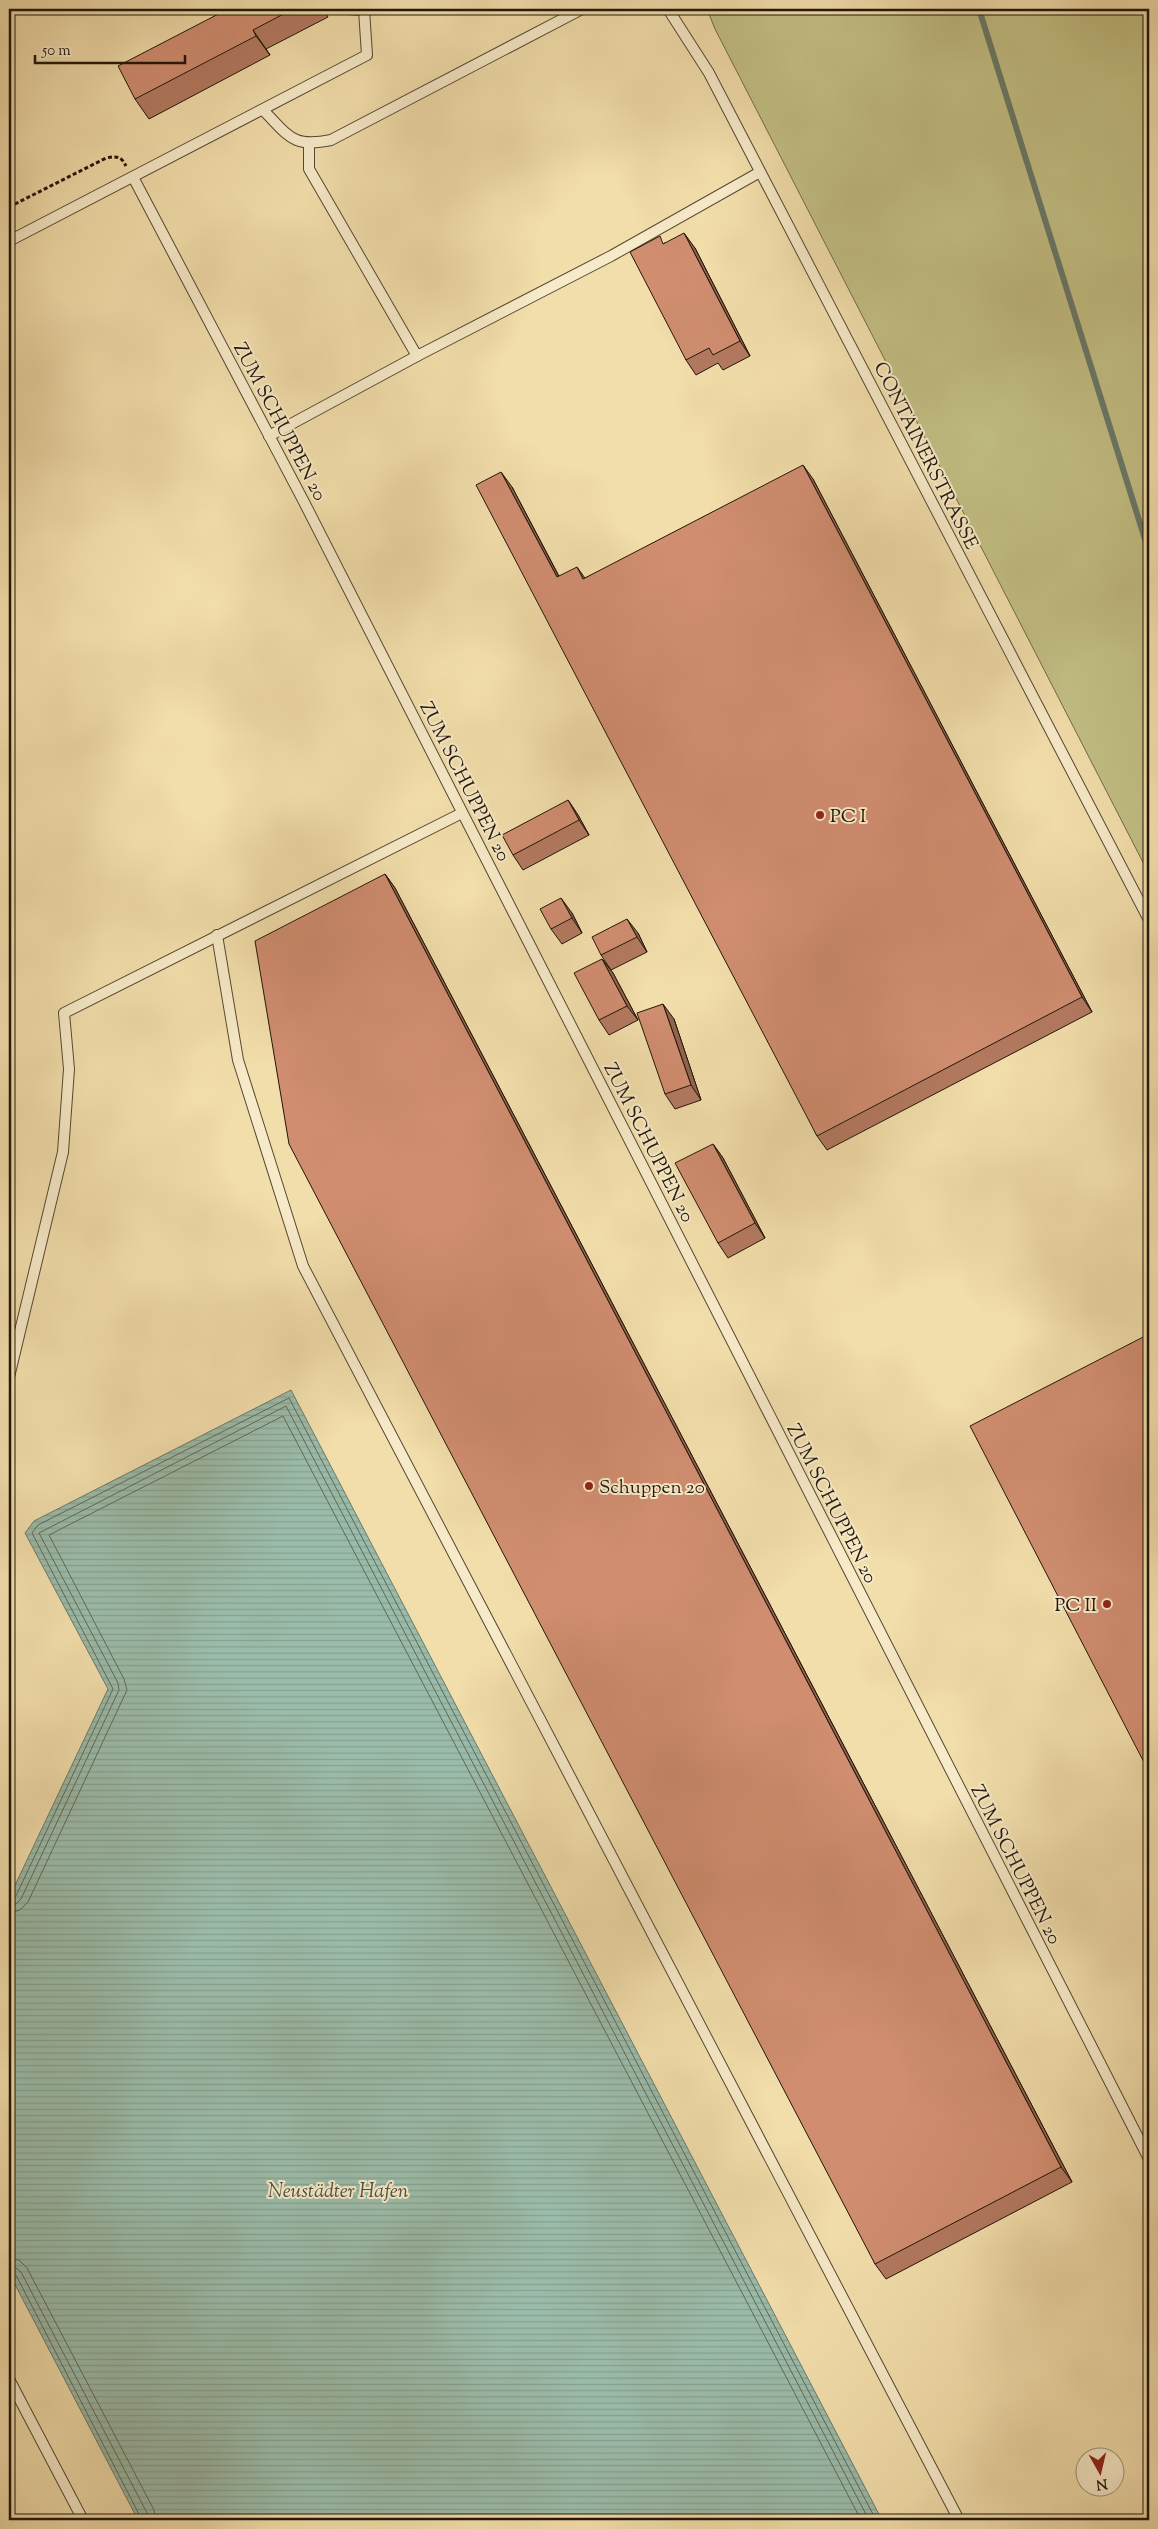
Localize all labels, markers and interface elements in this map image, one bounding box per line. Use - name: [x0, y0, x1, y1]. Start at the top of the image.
- scale bar: [35, 32, 185, 64]
- text: 50 m: [41, 41, 71, 62]
- street label: ZUM SCHUPPEN 20: [226, 338, 332, 506]
- street label: CONTAINERSTRASSE: [866, 358, 984, 555]
- street label: ZUM SCHUPPEN 20: [412, 698, 516, 867]
- place label: PC I: [830, 804, 866, 831]
- marker: PC I: [814, 809, 826, 821]
- street label: ZUM SCHUPPEN 20: [596, 1059, 700, 1228]
- street label: ZUM SCHUPPEN 20: [779, 1420, 883, 1589]
- place label: Schuppen 20: [599, 1475, 705, 1502]
- marker: Schuppen 20: [583, 1480, 595, 1492]
- place label: PC II: [1054, 1593, 1097, 1620]
- marker: PC II: [1101, 1598, 1113, 1610]
- street label: ZUM SCHUPPEN 20: [963, 1781, 1067, 1950]
- water label: Neustädter Hafen: [268, 2178, 409, 2207]
- north arrow: [1076, 2446, 1126, 2496]
- text: N: [1095, 2472, 1108, 2494]

